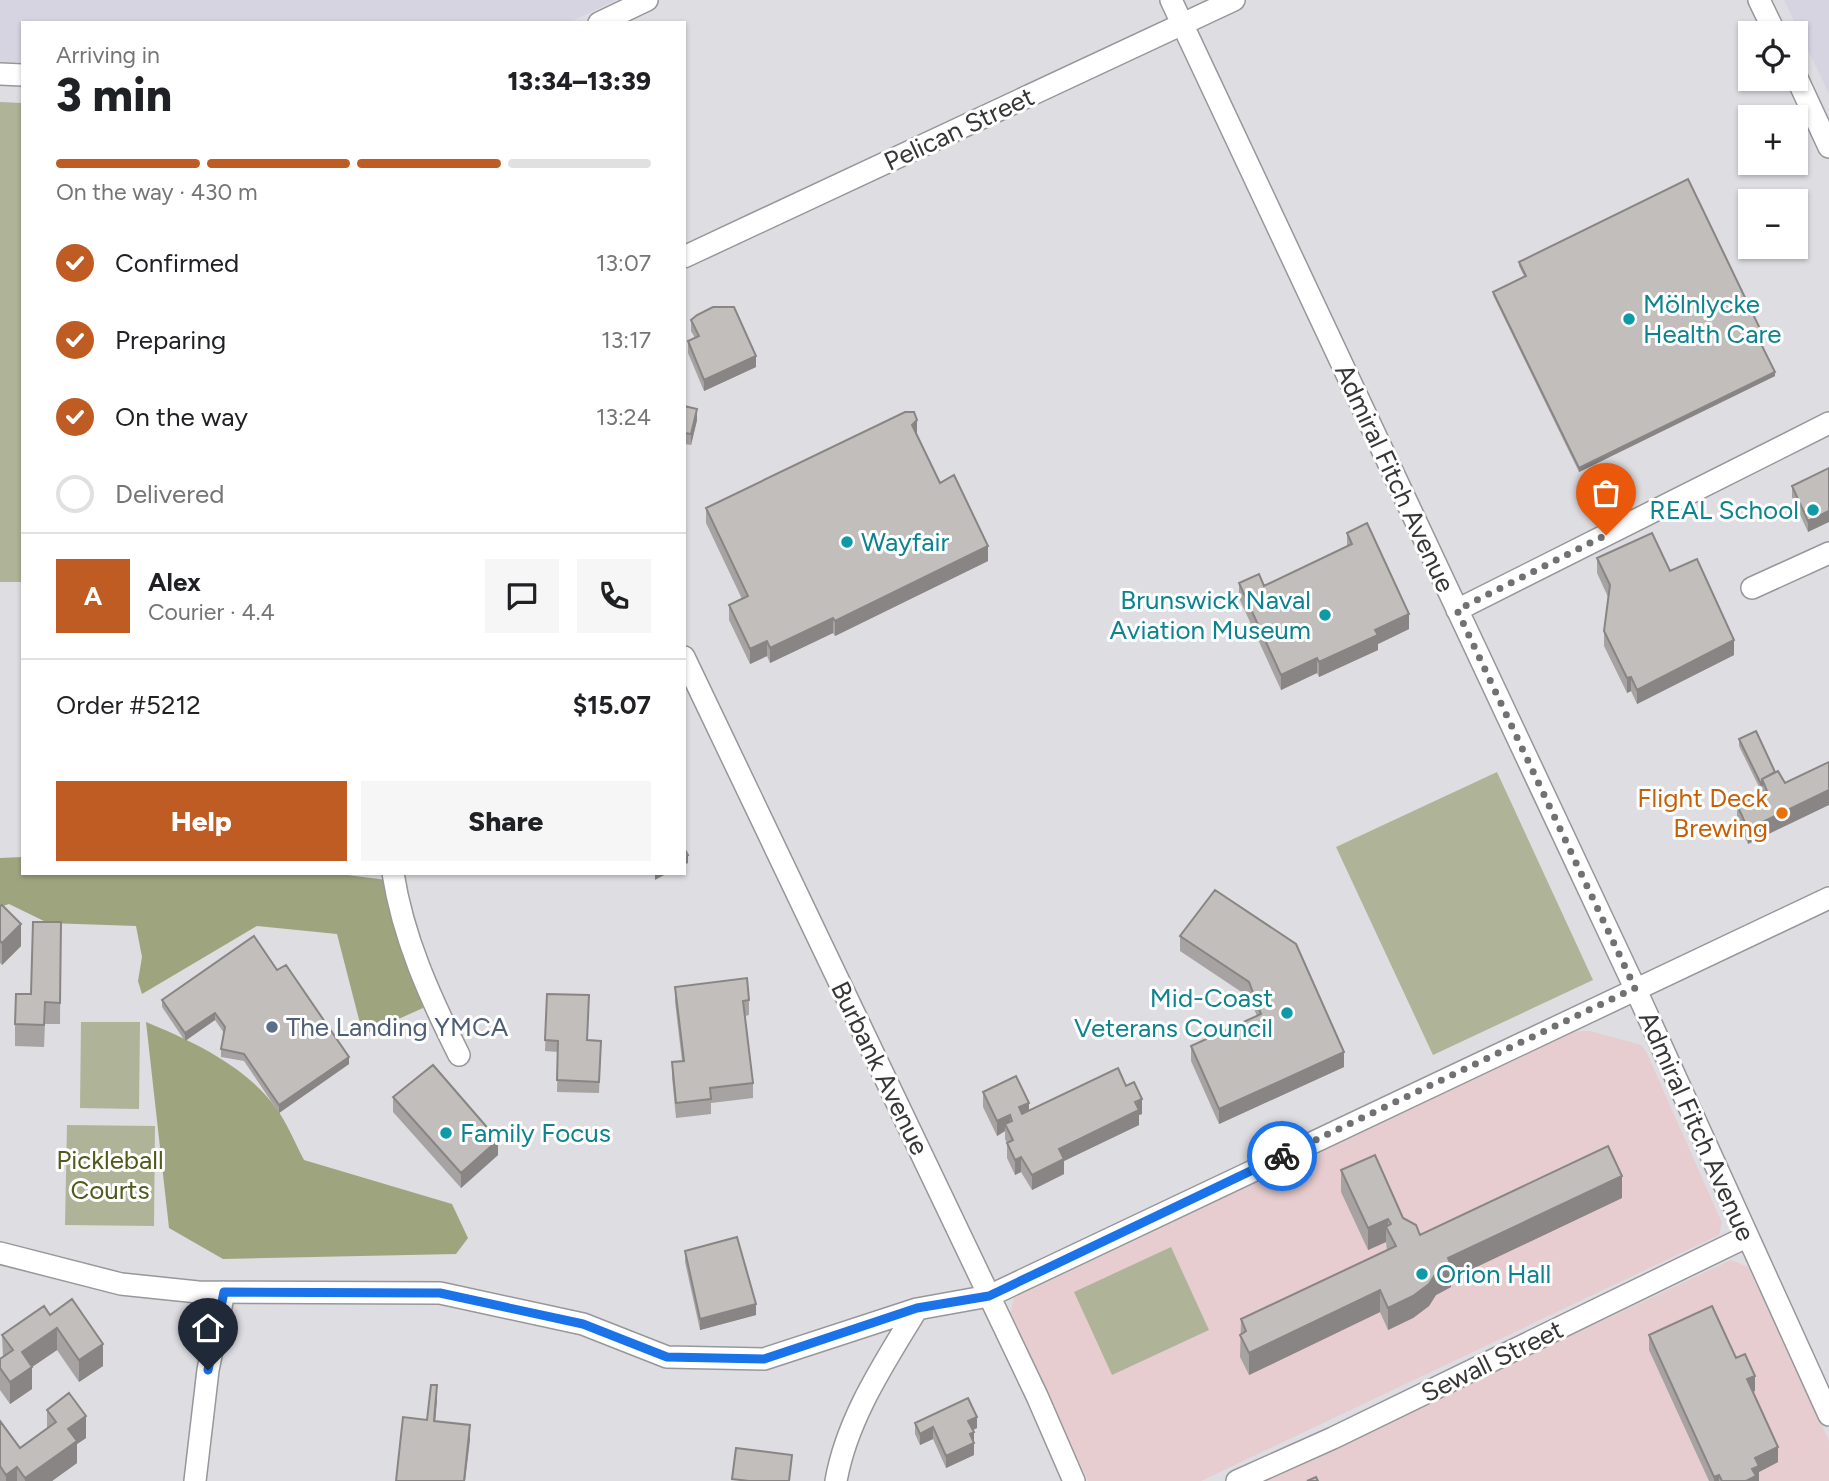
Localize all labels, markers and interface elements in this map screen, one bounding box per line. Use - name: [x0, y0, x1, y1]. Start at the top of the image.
- map controls: [1738, 21, 1808, 259]
- button: locate: [1738, 21, 1808, 91]
- text: Arriving in: [56, 41, 160, 69]
- text: 13:34–13:39: [508, 65, 651, 97]
- text: 3 min: [56, 67, 172, 123]
- street label: Pelican Street: [879, 80, 1039, 178]
- button: +: [1738, 105, 1808, 175]
- text: On the way · 430 m: [56, 178, 258, 206]
- button: −: [1738, 189, 1808, 259]
- icon: check: [56, 244, 94, 282]
- text: Confirmed: [115, 247, 239, 279]
- text: 13:07: [596, 249, 651, 277]
- place label: Mölnlycke Health Care: [1643, 288, 1781, 350]
- marker: Mölnlycke Health Care: [1621, 311, 1637, 327]
- icon: check: [56, 321, 94, 359]
- text: Preparing: [115, 324, 226, 356]
- text: 13:17: [601, 326, 651, 354]
- street label: Admiral Fitch Avenue: [1328, 359, 1462, 597]
- icon: check: [56, 398, 94, 436]
- text: On the way: [115, 401, 248, 433]
- text: 13:24: [596, 403, 651, 431]
- pin: [1576, 463, 1636, 535]
- icon: bag: [1587, 474, 1625, 512]
- text: Delivered: [115, 478, 224, 510]
- place label: REAL School: [1649, 494, 1799, 526]
- marker: REAL School: [1805, 502, 1821, 518]
- place label: Wayfair: [861, 526, 949, 558]
- marker: Wayfair: [839, 534, 855, 550]
- button: chat: [485, 559, 559, 633]
- button: phone: [577, 559, 651, 633]
- text: Alex: [148, 566, 201, 598]
- text: A: [84, 580, 102, 612]
- place label: Brunswick Naval Aviation Museum: [1110, 584, 1311, 646]
- text: Courier · 4.4: [148, 598, 275, 626]
- marker: Brunswick Naval Aviation Museum: [1317, 607, 1333, 623]
- text: Order #5212: [56, 689, 201, 721]
- text: $15.07: [573, 689, 651, 721]
- button: Help: [56, 781, 347, 861]
- button: Share: [361, 781, 651, 861]
- place label: Flight Deck Brewing: [1637, 782, 1768, 844]
- marker: Flight Deck Brewing: [1774, 805, 1790, 821]
- street label: Burbank Avenue: [824, 976, 936, 1160]
- place label: Mid-Coast Veterans Council: [1074, 982, 1273, 1044]
- marker: Mid-Coast Veterans Council: [1279, 1005, 1295, 1021]
- street label: Admiral Fitch Avenue: [1632, 1006, 1762, 1246]
- place label: The Landing YMCA: [286, 1011, 509, 1043]
- marker: The Landing YMCA: [264, 1019, 280, 1035]
- place label: Family Focus: [460, 1117, 611, 1149]
- courier: [1247, 1121, 1317, 1191]
- marker: Family Focus: [438, 1125, 454, 1141]
- icon: bike: [1263, 1137, 1301, 1175]
- park label: Pickleball Courts: [56, 1144, 164, 1206]
- place label: Orion Hall: [1436, 1258, 1551, 1290]
- marker: Orion Hall: [1414, 1266, 1430, 1282]
- pin: [178, 1298, 238, 1370]
- icon: home: [189, 1309, 227, 1347]
- street label: Sewall Street: [1416, 1313, 1568, 1409]

